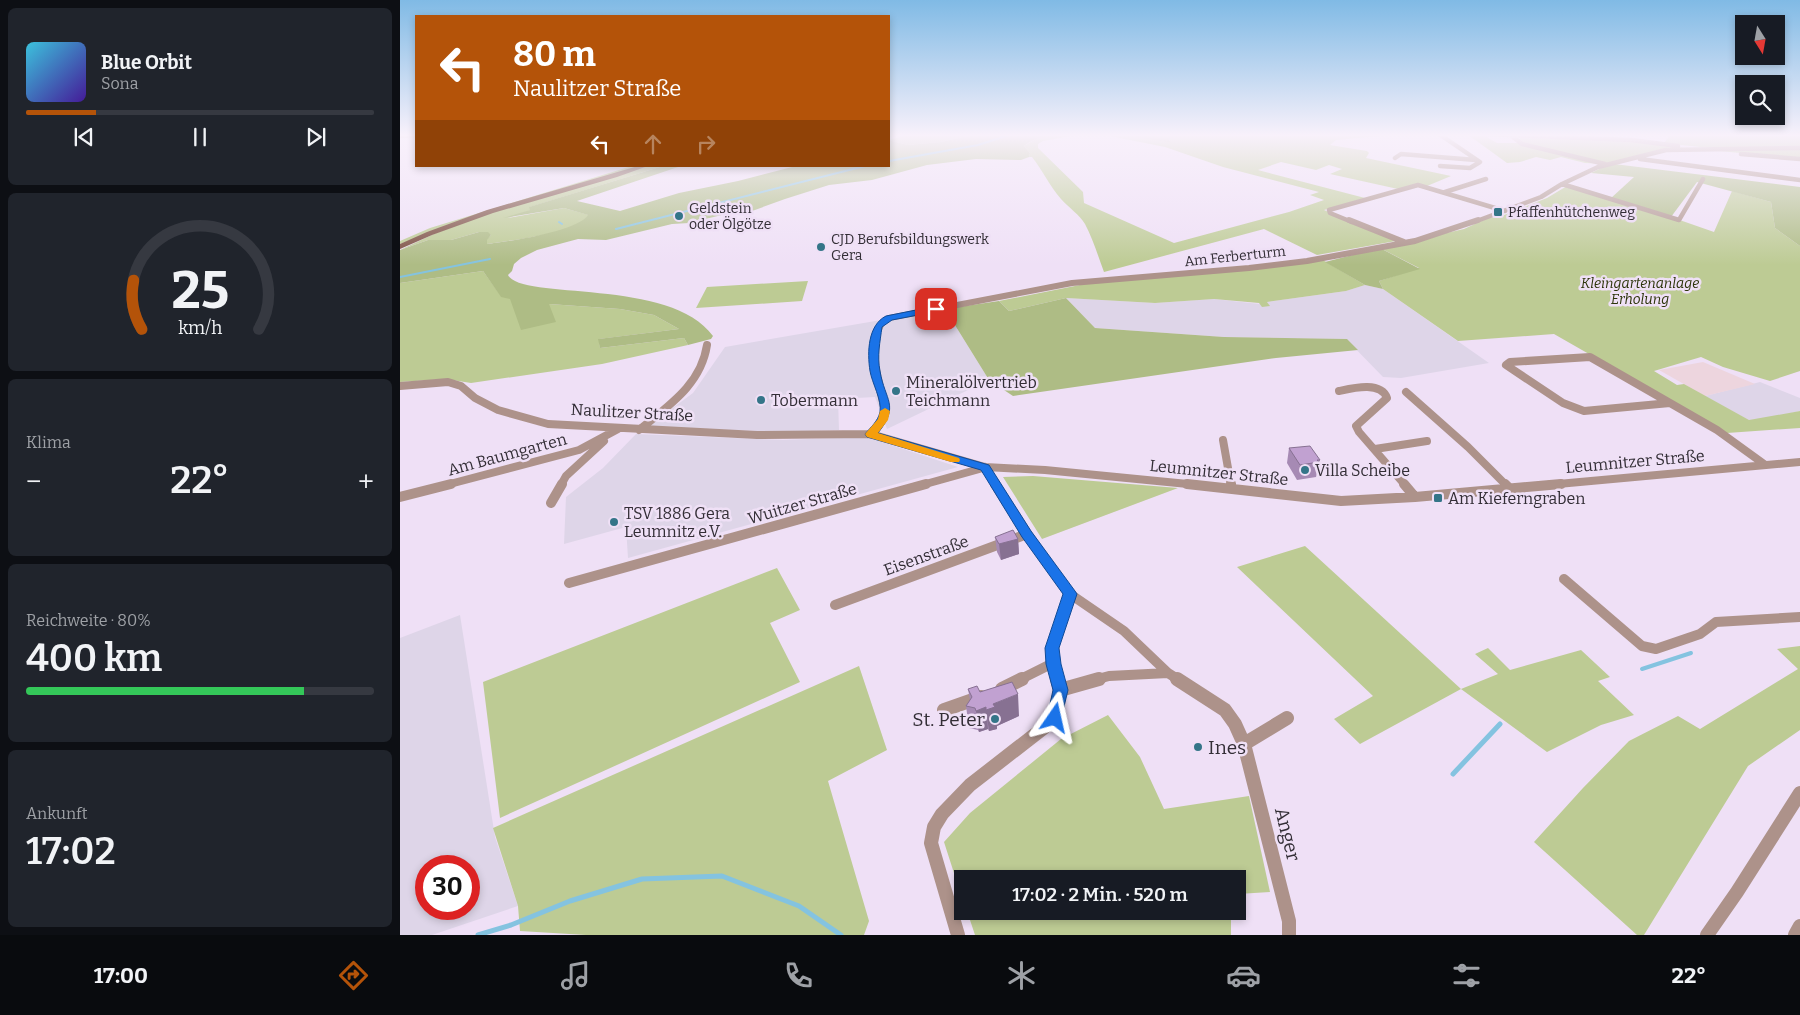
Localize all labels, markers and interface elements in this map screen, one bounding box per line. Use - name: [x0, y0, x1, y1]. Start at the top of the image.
- north arrow: [1735, 15, 1785, 65]
- map controls: [1735, 15, 1785, 125]
- text: 80 m: [513, 33, 596, 75]
- icon: left: [430, 35, 495, 100]
- text: Blue Orbit: [101, 51, 192, 74]
- text: Sona: [101, 74, 138, 93]
- text: Naulitzer Straße: [513, 75, 681, 102]
- button: search: [1735, 75, 1785, 125]
- icon: previous: [70, 123, 98, 151]
- icon: pause: [186, 123, 214, 151]
- icon: next: [302, 123, 330, 151]
- icon: left: [586, 130, 614, 158]
- icon: ahead: [639, 130, 667, 158]
- icon: right: [692, 130, 720, 158]
- place label: Geldstein oder Ölgötze: [689, 200, 772, 233]
- place label: Pfaffenhütchenweg: [1508, 204, 1635, 221]
- marker: Pfaffenhütchenweg: [1492, 206, 1504, 218]
- marker: Geldstein oder Ölgötze: [673, 210, 685, 222]
- place label: CJD Berufsbildungswerk Gera: [831, 231, 989, 264]
- marker: CJD Berufsbildungswerk Gera: [815, 241, 827, 253]
- street label: Am Ferberturm: [1184, 243, 1287, 270]
- text: 25: [171, 259, 229, 322]
- park label: Kleingartenanlage Erholung: [1581, 275, 1699, 308]
- pin: [915, 288, 957, 330]
- icon: arrive: [922, 295, 950, 323]
- text: km/h: [178, 317, 222, 339]
- place label: Mineralölvertrieb Teichmann: [906, 373, 1037, 410]
- marker: Mineralölvertrieb Teichmann: [890, 385, 902, 397]
- place label: Tobermann: [771, 391, 858, 410]
- marker: Tobermann: [755, 394, 767, 406]
- street label: Naulitzer Straße: [570, 400, 694, 425]
- street label: Am Baumgarten: [446, 429, 569, 480]
- text: Klima: [26, 433, 71, 452]
- street label: Leumnitzer Straße: [1565, 446, 1705, 477]
- street label: Leumnitzer Straße: [1149, 456, 1289, 489]
- text: 22°: [170, 457, 229, 503]
- place label: Villa Scheibe: [1315, 461, 1410, 480]
- marker: Villa Scheibe: [1299, 464, 1311, 476]
- text: −: [26, 465, 41, 498]
- text: +: [358, 465, 374, 498]
- street label: Wuitzer Straße: [746, 479, 859, 528]
- place label: Am Kieferngraben: [1448, 489, 1585, 508]
- marker: Am Kieferngraben: [1432, 492, 1444, 504]
- place label: TSV 1886 Gera Leumnitz e.V.: [624, 504, 730, 541]
- marker: TSV 1886 Gera Leumnitz e.V.: [608, 516, 620, 528]
- street label: Eisenstraße: [881, 531, 971, 580]
- text: Reichweite · 80%: [26, 611, 151, 630]
- text: 400 km: [26, 635, 162, 681]
- position arrow: [1028, 691, 1080, 743]
- place label: St. Peter: [912, 708, 986, 731]
- marker: St. Peter: [989, 713, 1001, 725]
- place label: Ines: [1208, 736, 1246, 759]
- marker: Ines: [1192, 741, 1204, 753]
- text: Ankunft: [26, 804, 88, 823]
- street label: Anger: [1270, 805, 1305, 864]
- text: 17:02: [26, 828, 116, 874]
- speed limit sign: 30: [415, 855, 480, 920]
- text: 17:02 · 2 Min. · 520 m: [1012, 883, 1188, 906]
- icon: directions: [336, 958, 371, 993]
- icon: music: [558, 958, 593, 993]
- icon: phone: [781, 958, 816, 993]
- icon: climate: [1004, 958, 1039, 993]
- icon: car: [1226, 958, 1261, 993]
- icon: filters: [1449, 958, 1484, 993]
- text: 17:00: [94, 962, 148, 989]
- text: 22°: [1672, 962, 1706, 989]

